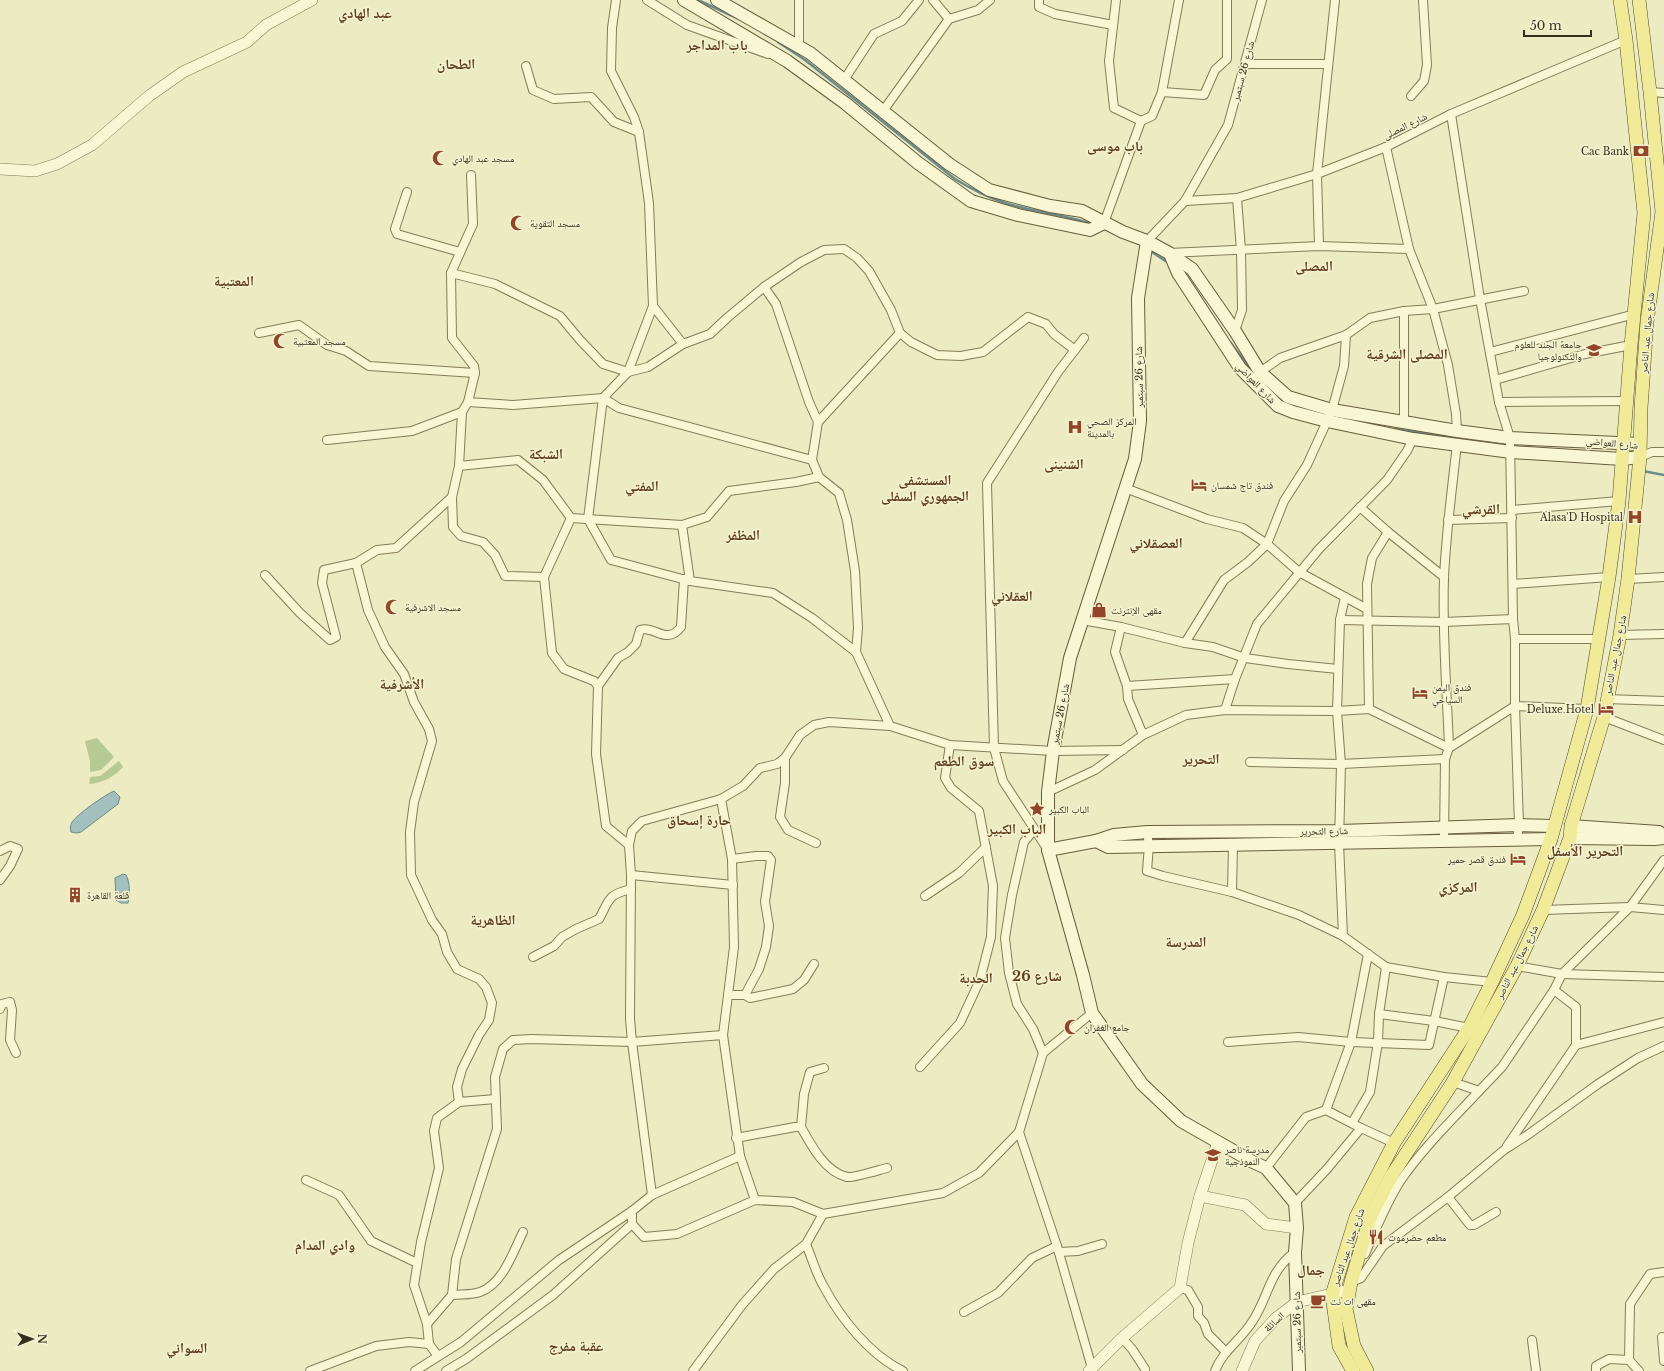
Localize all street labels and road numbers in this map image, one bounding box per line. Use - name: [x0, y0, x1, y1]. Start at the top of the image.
- street label: شارع 26 سبتمبر: [1228, 39, 1257, 103]
- street label: شارع المصلى: [1381, 110, 1430, 142]
- street label: شارع جمال عبد الناصر: [1637, 292, 1657, 375]
- street label: شارع 26 سبتمبر: [1132, 346, 1146, 409]
- street label: شارع العواضي: [1232, 360, 1279, 408]
- street label: شارع العواضي: [1585, 434, 1639, 453]
- street label: شارع جمال عبد الناصر: [1601, 614, 1629, 697]
- street label: شارع 26 سبتمبر: [1048, 682, 1072, 746]
- street label: شارع التحرير: [1299, 824, 1349, 838]
- street label: شارع جمال عبد الناصر: [1492, 923, 1541, 1002]
- street label: شارع جمال عبد الناصر: [1328, 1206, 1367, 1288]
- street label: شارع 26 سبتمبر: [1290, 1291, 1304, 1354]
- street label: السائلة: [1261, 1309, 1287, 1335]

